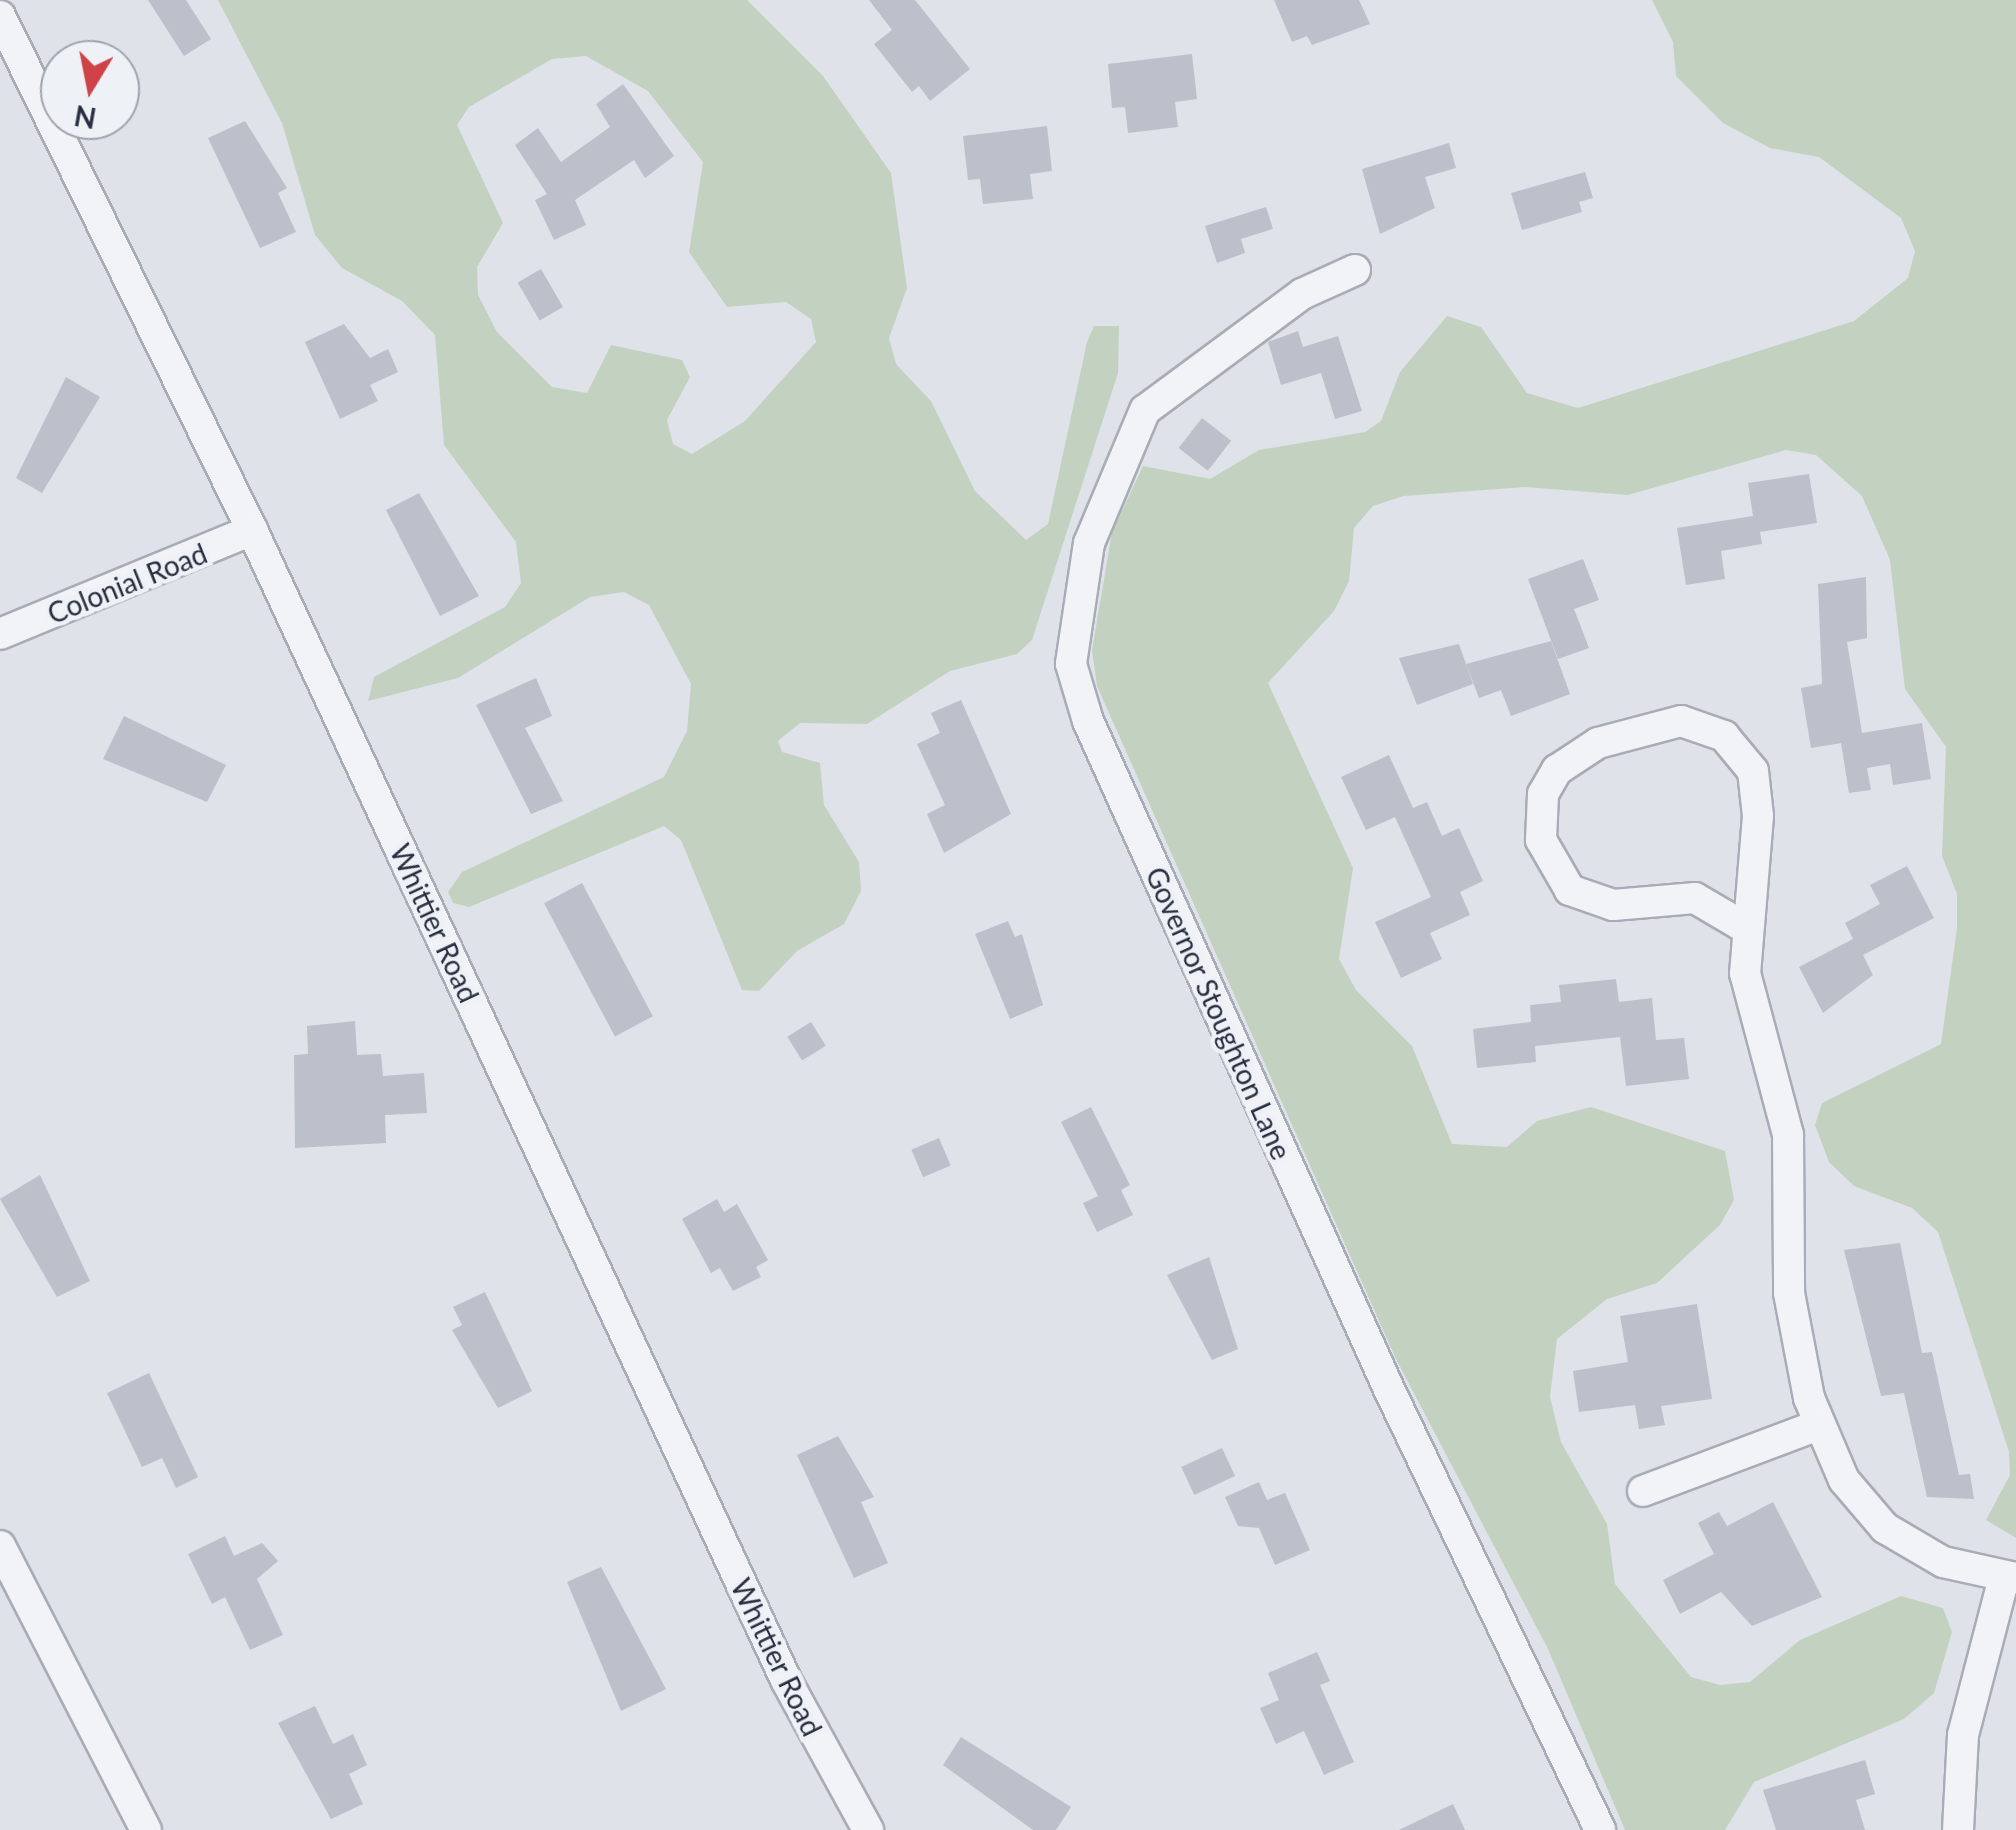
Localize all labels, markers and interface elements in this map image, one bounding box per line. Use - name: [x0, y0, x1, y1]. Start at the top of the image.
- north arrow: [40, 40, 140, 140]
- text: N: [72, 99, 99, 136]
- street label: Colonial Road: [42, 536, 212, 630]
- street label: Whittier Road: [384, 838, 486, 1008]
- street label: Governor Stoughton Lane: [1139, 861, 1299, 1165]
- street label: Whittier Road: [724, 1573, 830, 1741]

